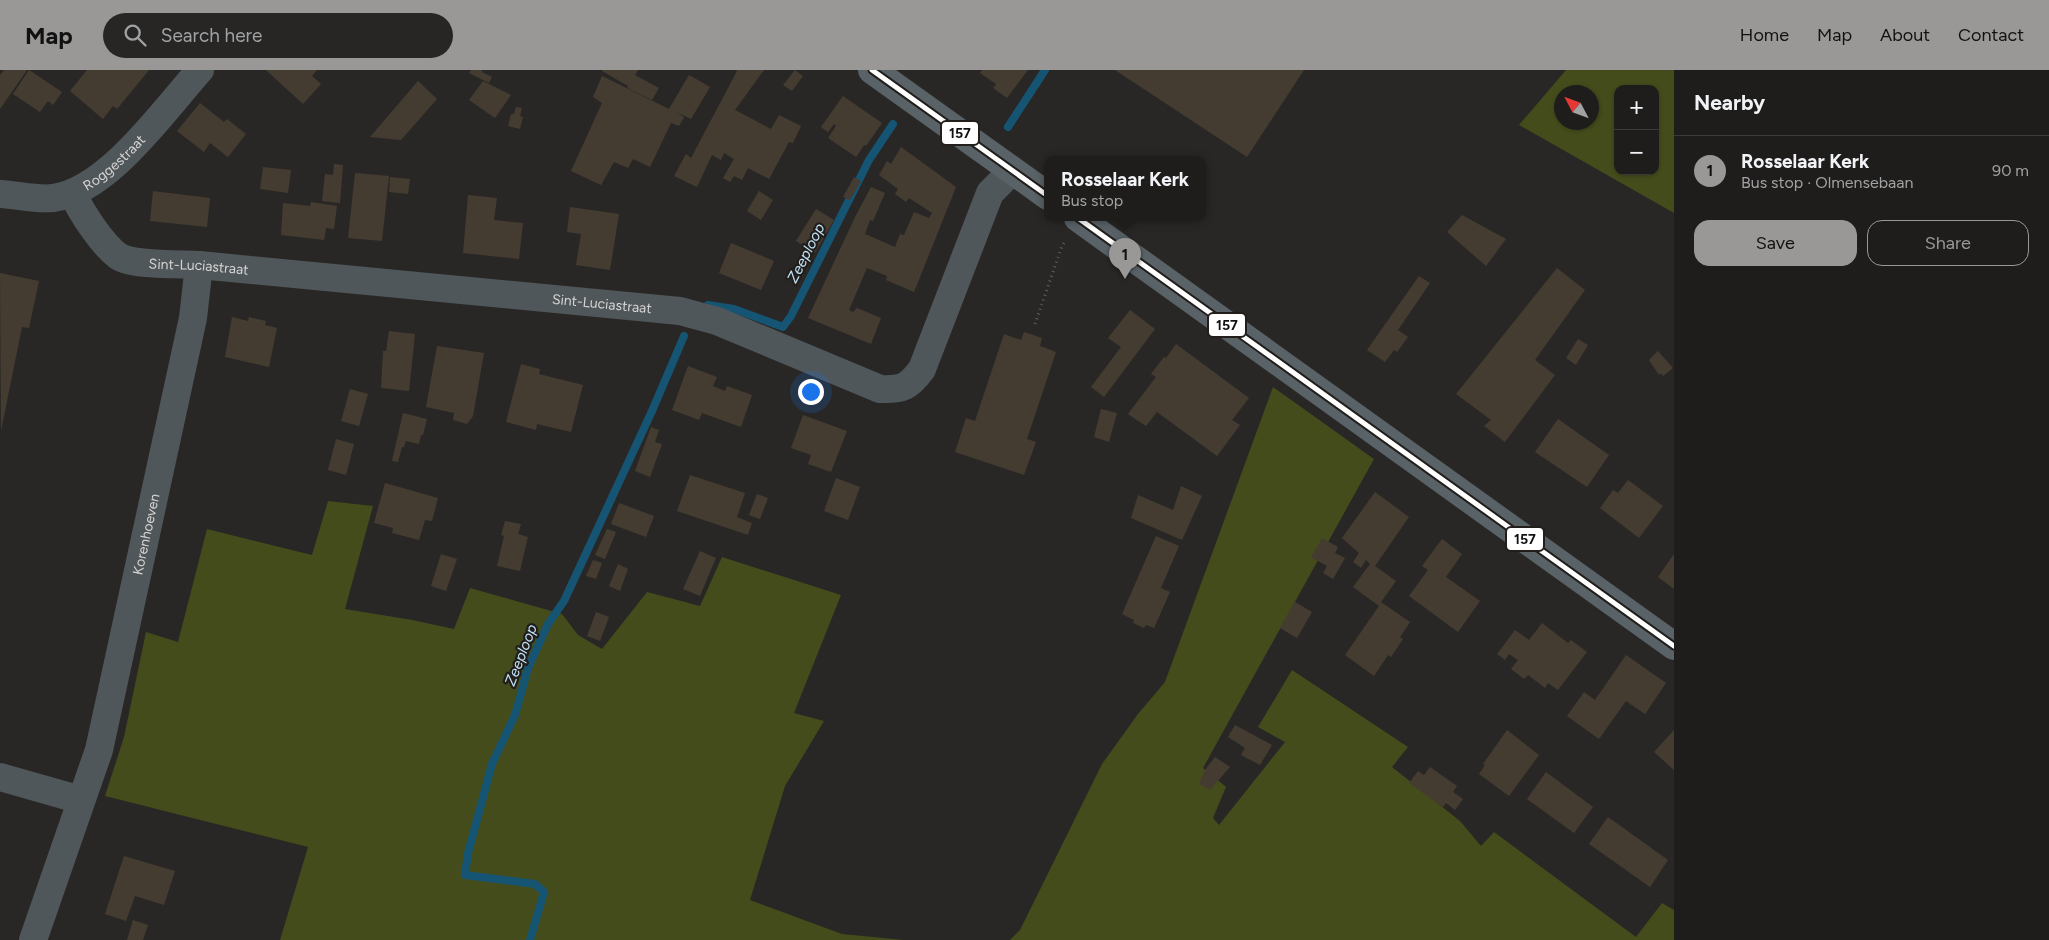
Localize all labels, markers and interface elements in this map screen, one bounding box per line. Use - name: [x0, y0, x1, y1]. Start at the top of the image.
- search box: [103, 13, 453, 58]
- text: Map: [25, 21, 73, 50]
- icon: search: [121, 21, 149, 49]
- text: Search here: [161, 24, 262, 47]
- text: Home: [1740, 24, 1789, 46]
- text: Map: [1817, 24, 1852, 46]
- text: About: [1880, 24, 1930, 46]
- text: Contact: [1958, 24, 2024, 46]
- north arrow: [1554, 85, 1599, 130]
- map controls: [1614, 85, 1659, 175]
- button: +: [1614, 85, 1659, 130]
- text: Nearby: [1694, 90, 1765, 115]
- line badge: 157: [941, 121, 979, 145]
- text: 157: [949, 125, 971, 142]
- button: −: [1614, 130, 1659, 175]
- street label: Roggestraat: [80, 131, 149, 194]
- text: Rosselaar Kerk: [1741, 150, 1869, 173]
- popup: [1044, 156, 1206, 221]
- text: 1: [1707, 161, 1713, 180]
- text: 90 m: [1992, 161, 2029, 180]
- text: Rosselaar Kerk: [1061, 168, 1189, 191]
- text: Bus stop · Olmensebaan: [1741, 173, 1913, 192]
- text: Bus stop: [1061, 191, 1123, 210]
- water label: Zeeploop: [783, 220, 829, 286]
- button: Save: [1694, 220, 1857, 266]
- button: Share: [1867, 220, 2029, 266]
- pin: 1: [1109, 238, 1141, 279]
- street label: Sint-Luciastraat: [148, 255, 249, 278]
- street label: Sint-Luciastraat: [551, 290, 652, 317]
- line badge: 157: [1208, 313, 1246, 337]
- text: 157: [1216, 317, 1238, 334]
- your location: [798, 379, 824, 405]
- street label: Korenhoeven: [129, 492, 163, 576]
- line badge: 157: [1506, 527, 1544, 551]
- text: 157: [1514, 531, 1536, 548]
- water label: Zeeploop: [501, 622, 541, 688]

